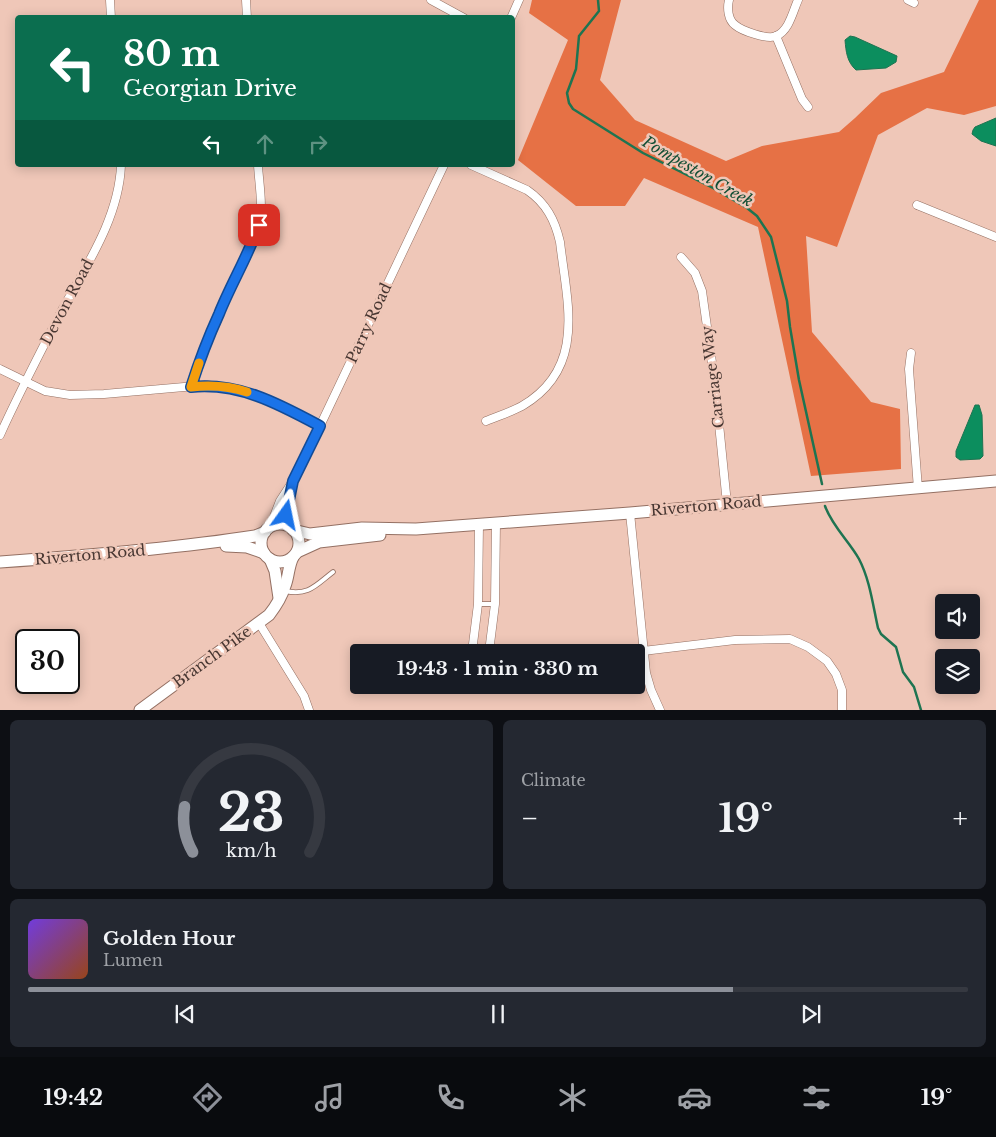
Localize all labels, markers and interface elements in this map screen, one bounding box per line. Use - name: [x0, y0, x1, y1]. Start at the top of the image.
- text: 80 m: [123, 32, 220, 75]
- icon: left: [40, 35, 105, 100]
- text: Georgian Drive: [123, 75, 297, 102]
- icon: left: [198, 130, 226, 158]
- icon: ahead: [251, 130, 279, 158]
- icon: right: [304, 130, 332, 158]
- water label: Pompeston Creek: [638, 131, 757, 211]
- pin: [238, 204, 280, 246]
- icon: arrive: [245, 211, 273, 239]
- street label: Devon Road: [36, 255, 97, 348]
- street label: Parry Road: [342, 280, 395, 366]
- street label: Carriage Way: [697, 324, 728, 429]
- position arrow: [259, 488, 311, 540]
- street label: Riverton Road: [650, 491, 762, 520]
- street label: Riverton Road: [34, 540, 146, 569]
- map controls: [935, 594, 980, 694]
- button: sound: [935, 594, 980, 639]
- street label: Branch Pike: [169, 622, 255, 692]
- speed limit sign: 30: [15, 629, 80, 694]
- button: layers: [935, 649, 980, 694]
- text: 19:43 · 1 min · 330 m: [397, 657, 598, 680]
- text: Climate: [521, 770, 586, 790]
- text: 23: [218, 781, 285, 845]
- text: 19°: [718, 795, 773, 842]
- text: −: [521, 801, 539, 836]
- text: +: [953, 801, 968, 836]
- text: km/h: [226, 840, 277, 862]
- text: Golden Hour: [103, 927, 235, 950]
- text: Lumen: [103, 950, 163, 970]
- icon: previous: [171, 1000, 199, 1028]
- icon: pause: [484, 1000, 512, 1028]
- icon: next: [797, 1000, 825, 1028]
- icon: directions: [190, 1080, 225, 1115]
- icon: music: [312, 1080, 347, 1115]
- icon: phone: [433, 1080, 468, 1115]
- icon: climate: [555, 1080, 590, 1115]
- icon: car: [677, 1080, 712, 1115]
- icon: filters: [799, 1080, 834, 1115]
- text: 19:42: [43, 1084, 103, 1111]
- text: 19°: [921, 1084, 952, 1111]

